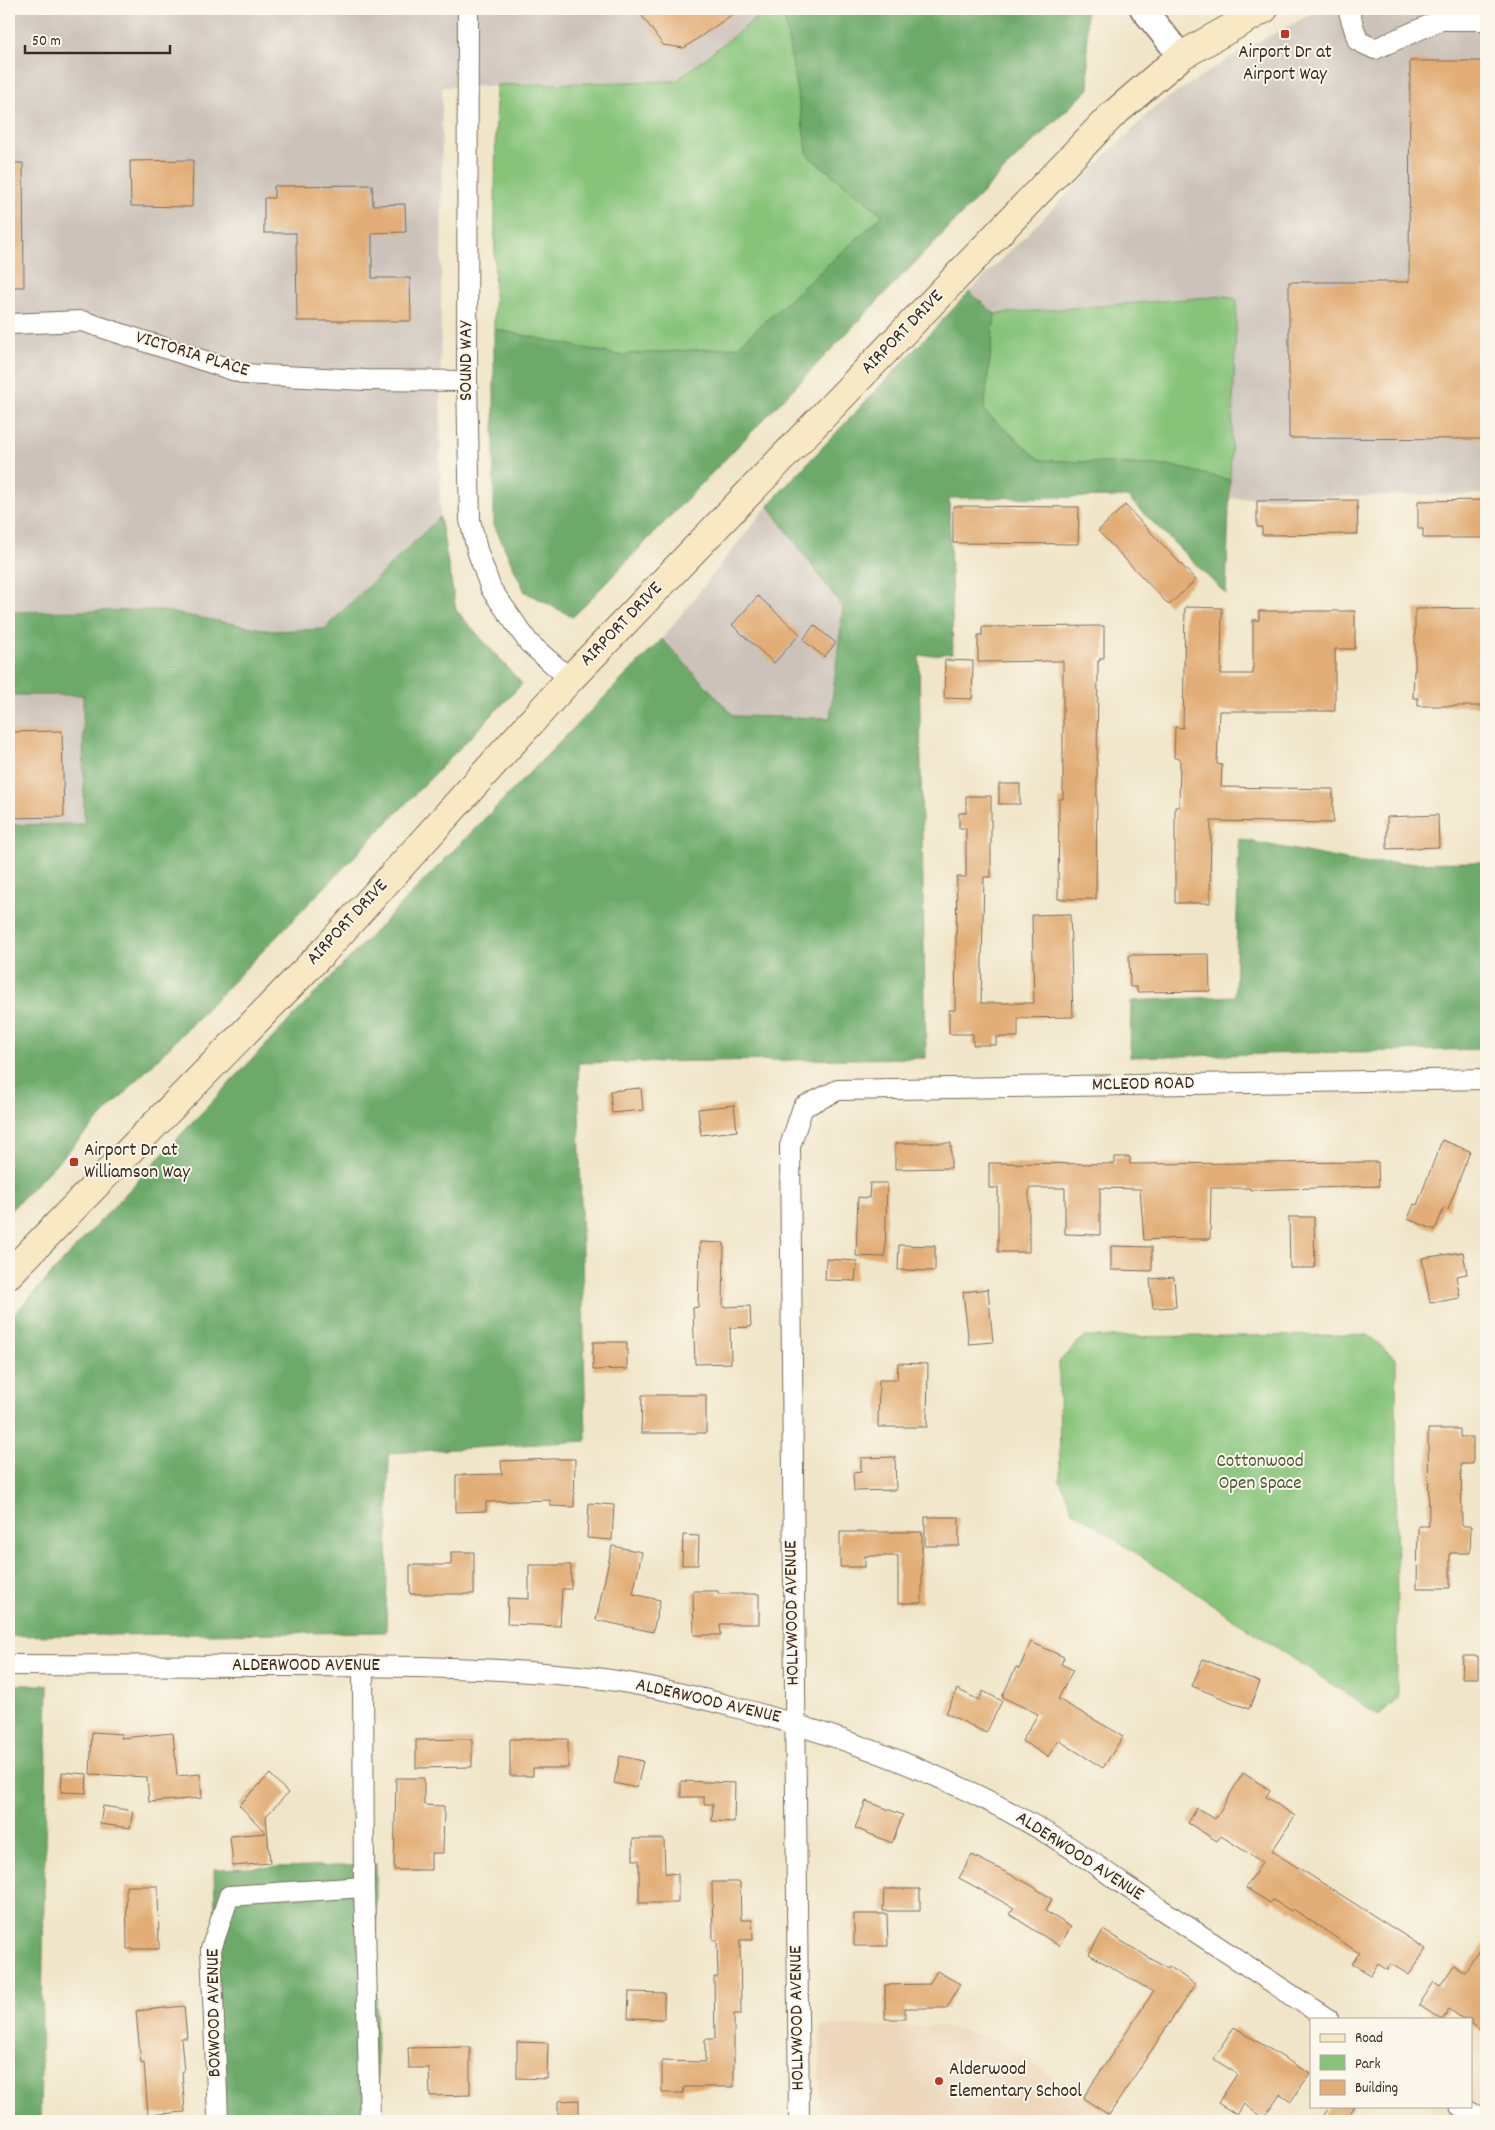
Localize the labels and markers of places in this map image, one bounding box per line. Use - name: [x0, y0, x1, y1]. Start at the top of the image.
- marker: Airport Dr at Airport Way: [1279, 28, 1291, 40]
- place label: Airport Dr at Airport Way: [1238, 40, 1332, 89]
- place label: Airport Dr at Williamson Way: [84, 1138, 190, 1187]
- marker: Airport Dr at Williamson Way: [68, 1156, 80, 1168]
- place label: Alderwood Elementary School: [949, 2057, 1082, 2106]
- marker: Alderwood Elementary School: [933, 2075, 945, 2087]

